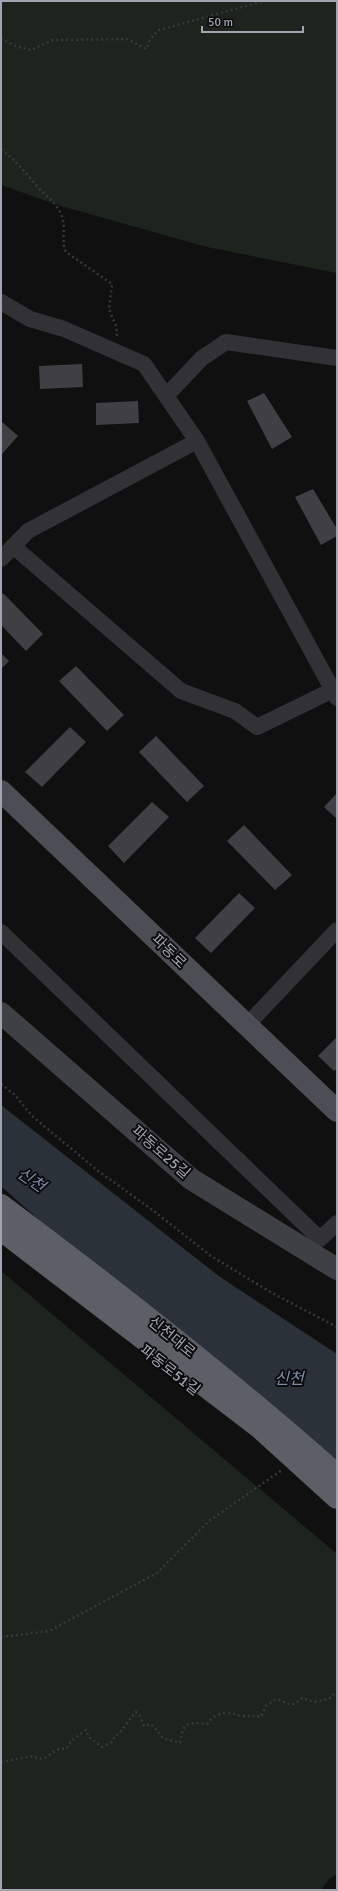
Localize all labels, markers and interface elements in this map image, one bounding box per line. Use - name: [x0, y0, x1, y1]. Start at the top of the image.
- scale bar: [202, 8, 303, 34]
- text: 50 m: [208, 15, 233, 30]
- street label: 파동로: [148, 930, 190, 972]
- street label: 파동로25길: [128, 1122, 194, 1182]
- water label: 신천: [13, 1163, 51, 1198]
- street label: 신천대로: [145, 1313, 199, 1361]
- street label: 파동로51길: [136, 1341, 204, 1399]
- water label: 신천: [274, 1369, 306, 1389]

